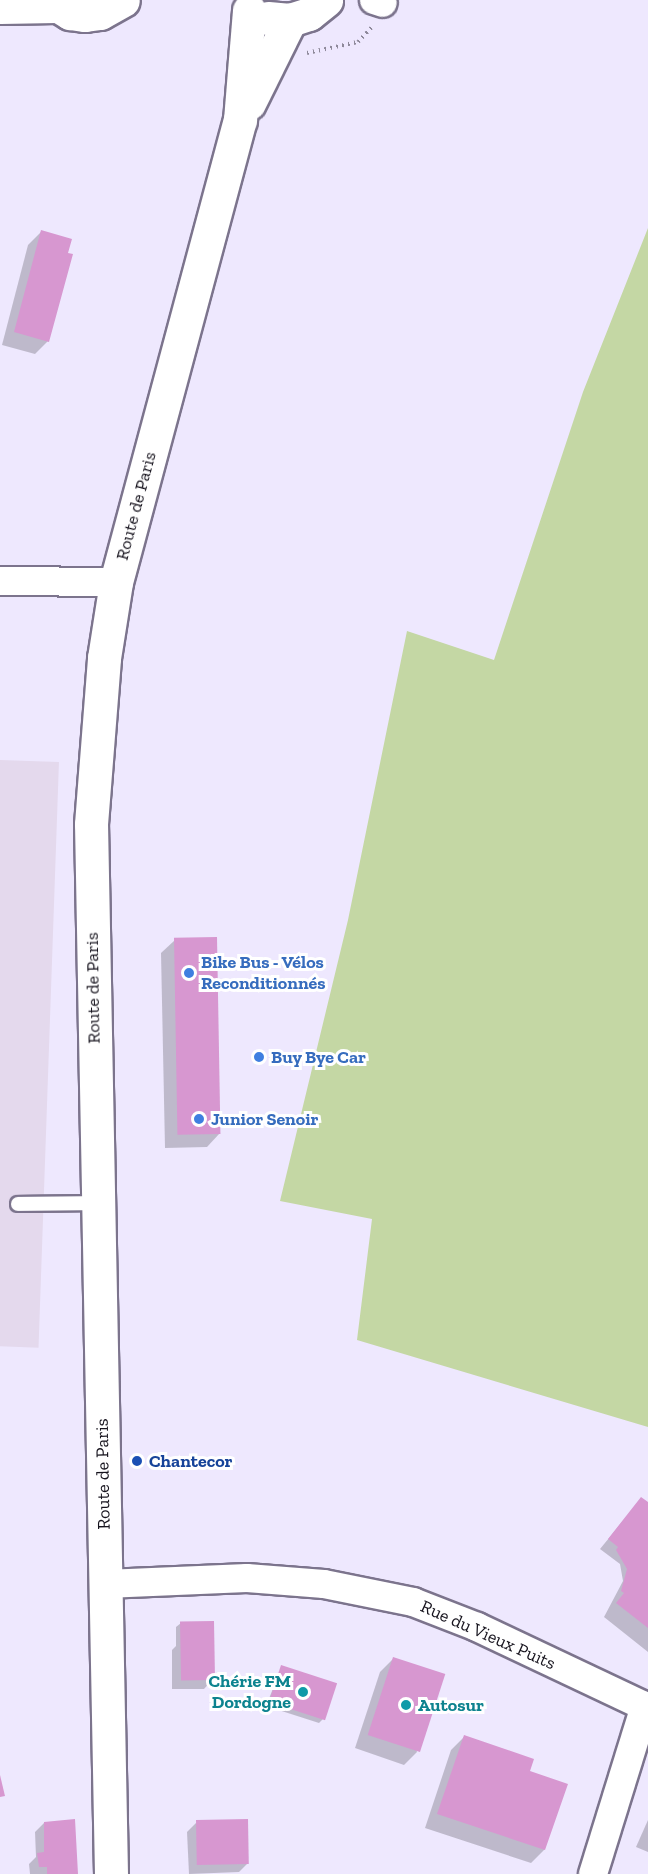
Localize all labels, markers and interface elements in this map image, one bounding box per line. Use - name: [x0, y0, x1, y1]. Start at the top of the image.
- street label: Route de Paris: [111, 449, 161, 563]
- street label: Route de Paris: [81, 932, 105, 1044]
- place label: Bike Bus - Vélos Reconditionnés: [201, 952, 326, 994]
- marker: Bike Bus - Vélos Reconditionnés: [182, 966, 196, 980]
- place label: Buy Bye Car: [271, 1046, 366, 1068]
- marker: Buy Bye Car: [252, 1050, 266, 1064]
- place label: Junior Senoir: [211, 1108, 319, 1130]
- marker: Junior Senoir: [192, 1112, 206, 1126]
- street label: Route de Paris: [91, 1418, 115, 1530]
- place label: Chantecor: [149, 1450, 233, 1472]
- marker: Chantecor: [130, 1454, 144, 1468]
- street label: Rue du Vieux Puits: [417, 1595, 559, 1675]
- place label: Chérie FM Dordogne: [208, 1671, 291, 1714]
- marker: Chérie FM Dordogne: [296, 1685, 310, 1699]
- place label: Autosur: [418, 1694, 484, 1716]
- marker: Autosur: [399, 1698, 413, 1712]

